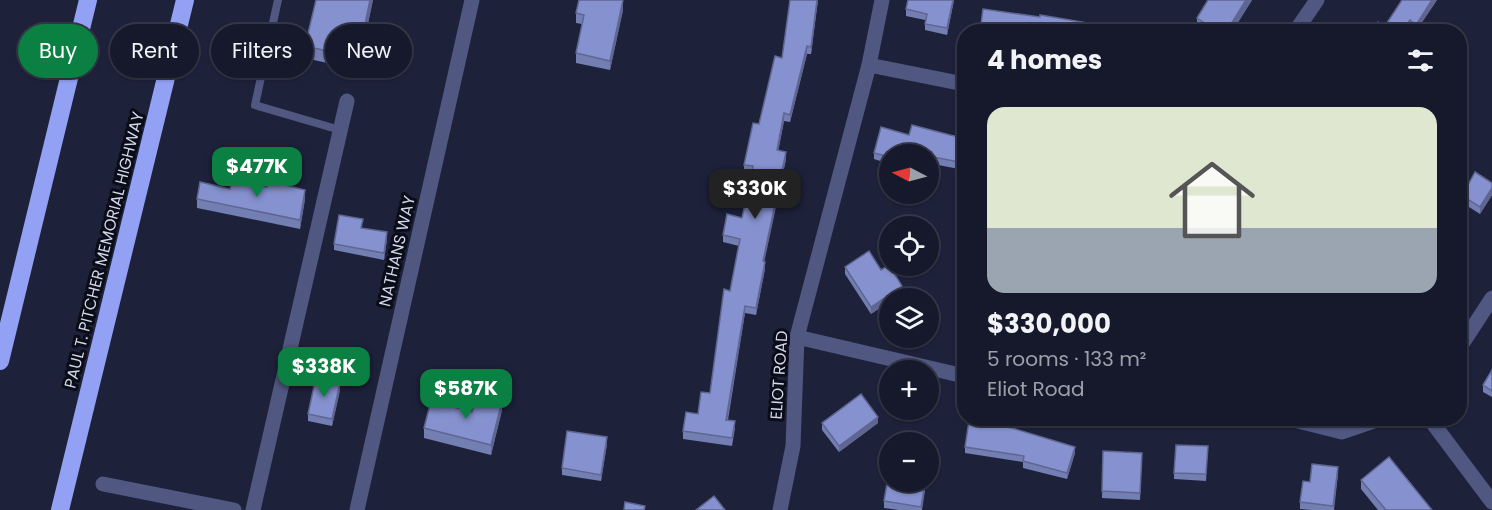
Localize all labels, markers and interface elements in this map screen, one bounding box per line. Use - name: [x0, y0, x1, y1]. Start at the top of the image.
- chip: Buy: [18, 24, 98, 78]
- chip: Rent: [110, 24, 199, 78]
- chip: Filters: [211, 24, 313, 78]
- chip: New: [325, 24, 412, 78]
- text: 4 homes: [987, 42, 1102, 78]
- icon: filters: [1404, 44, 1437, 77]
- street label: PAUL T. PITCHER MEMORIAL HIGHWAY: [58, 109, 150, 391]
- north arrow: [879, 144, 939, 204]
- map controls: [879, 144, 939, 492]
- icon: home: [1158, 146, 1266, 254]
- pin: $477K: [215, 147, 299, 198]
- text: $477K: [226, 152, 288, 180]
- pin: $330K: [713, 169, 797, 220]
- text: $330K: [723, 174, 787, 202]
- street label: NATHANS WAY: [373, 193, 421, 309]
- button: locate: [879, 216, 939, 276]
- button: layers: [879, 288, 939, 348]
- text: $330,000: [987, 306, 1111, 342]
- street label: ELIOT ROAD: [764, 330, 794, 420]
- text: 5 rooms · 133 m²: [987, 345, 1146, 373]
- pin: $338K: [282, 347, 366, 398]
- text: $338K: [292, 352, 356, 380]
- button: +: [879, 360, 939, 420]
- pin: $587K: [424, 369, 508, 420]
- text: $587K: [434, 374, 498, 402]
- text: Eliot Road: [987, 375, 1085, 403]
- button: −: [879, 432, 939, 492]

